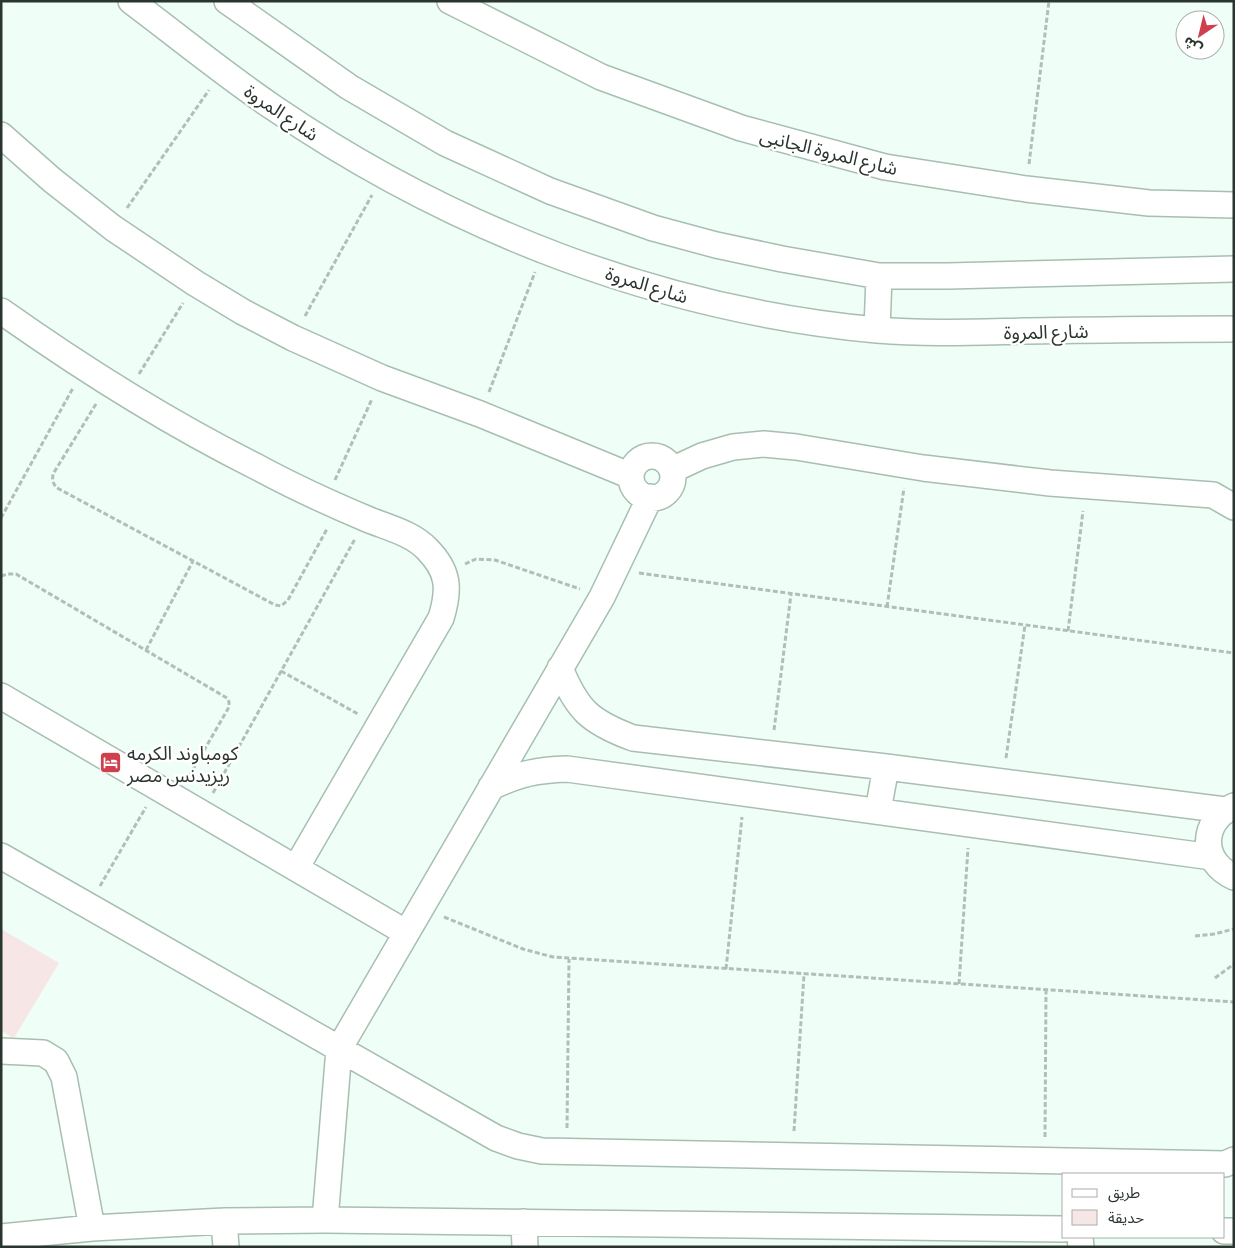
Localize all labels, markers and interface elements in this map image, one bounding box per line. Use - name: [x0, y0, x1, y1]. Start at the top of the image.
- north arrow: [1175, 10, 1225, 60]
- text: ش: [1180, 34, 1205, 59]
- street label: شارع المروة: [239, 79, 324, 148]
- street label: شارع المروة الجانبى: [757, 123, 900, 182]
- street label: شارع المروة: [602, 261, 691, 310]
- street label: شارع المروة: [1003, 319, 1089, 346]
- place label: كومباوند الكرمه ريزيدنس مصر: [126, 741, 239, 787]
- hotel icon: كومباوند الكرمه ريزيدنس مصر: [99, 751, 123, 775]
- legend: [1062, 1173, 1225, 1238]
- text: طريق: [1108, 1183, 1140, 1203]
- text: حديقة: [1108, 1208, 1144, 1226]

